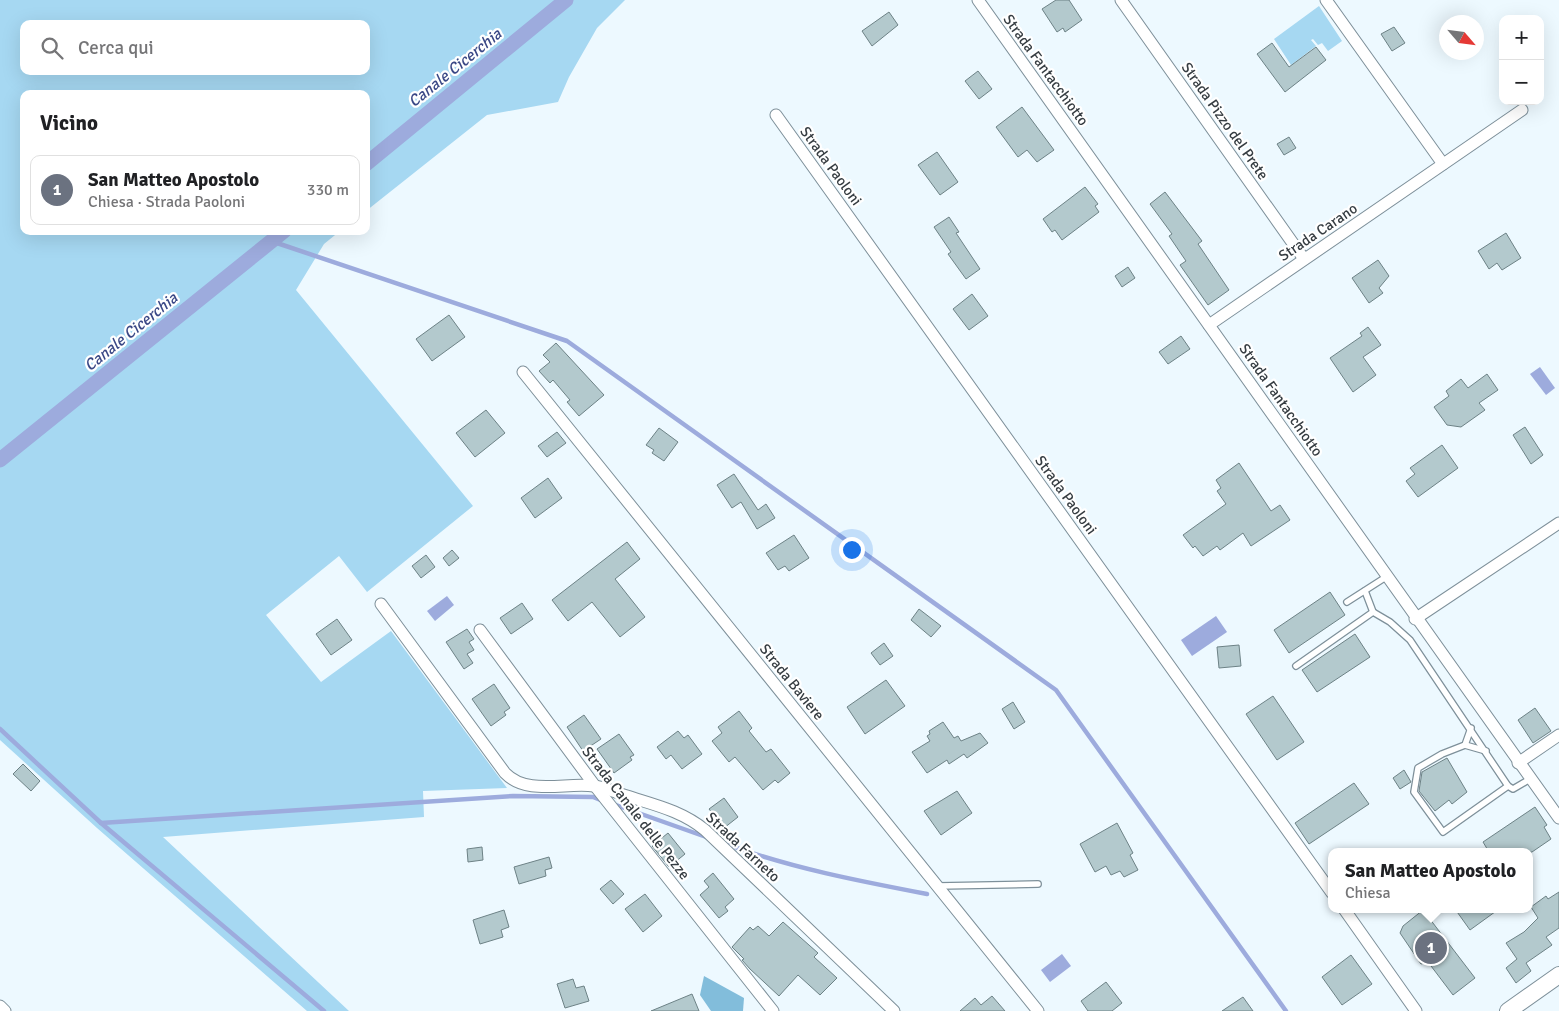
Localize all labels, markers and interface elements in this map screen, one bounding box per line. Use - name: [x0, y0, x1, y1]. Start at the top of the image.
- street label: Strada Fantacchiotto: [1000, 11, 1093, 129]
- north arrow: [1439, 15, 1484, 60]
- map controls: [1499, 15, 1544, 105]
- button: +: [1499, 15, 1544, 60]
- search box: [20, 20, 370, 75]
- water label: Canale Cicerchia: [404, 24, 506, 112]
- icon: search: [38, 34, 66, 62]
- text: Cerca qui: [78, 36, 154, 60]
- street label: Strada Pizzo del Prete: [1178, 59, 1272, 183]
- button: −: [1499, 60, 1544, 105]
- text: Vicino: [40, 110, 98, 136]
- street label: Strada Paoloni: [796, 123, 866, 209]
- text: San Matteo Apostolo: [88, 168, 259, 192]
- text: 1: [53, 180, 61, 200]
- text: 330 m: [307, 180, 349, 200]
- text: Chiesa · Strada Paoloni: [88, 192, 245, 212]
- street label: Strada Carano: [1275, 199, 1361, 265]
- water label: Canale Cicerchia: [80, 288, 182, 376]
- street label: Strada Fantacchiotto: [1235, 340, 1327, 460]
- street label: Strada Paoloni: [1031, 452, 1101, 538]
- your location: [839, 537, 865, 563]
- street label: Strada Baviere: [756, 640, 828, 724]
- street label: Strada Canale delle Pezze: [578, 743, 694, 883]
- street label: Strada Farneto: [702, 808, 784, 886]
- popup: [1328, 848, 1533, 913]
- text: San Matteo Apostolo: [1345, 859, 1516, 883]
- text: Chiesa: [1345, 883, 1391, 903]
- pin: 1: [1415, 929, 1447, 967]

